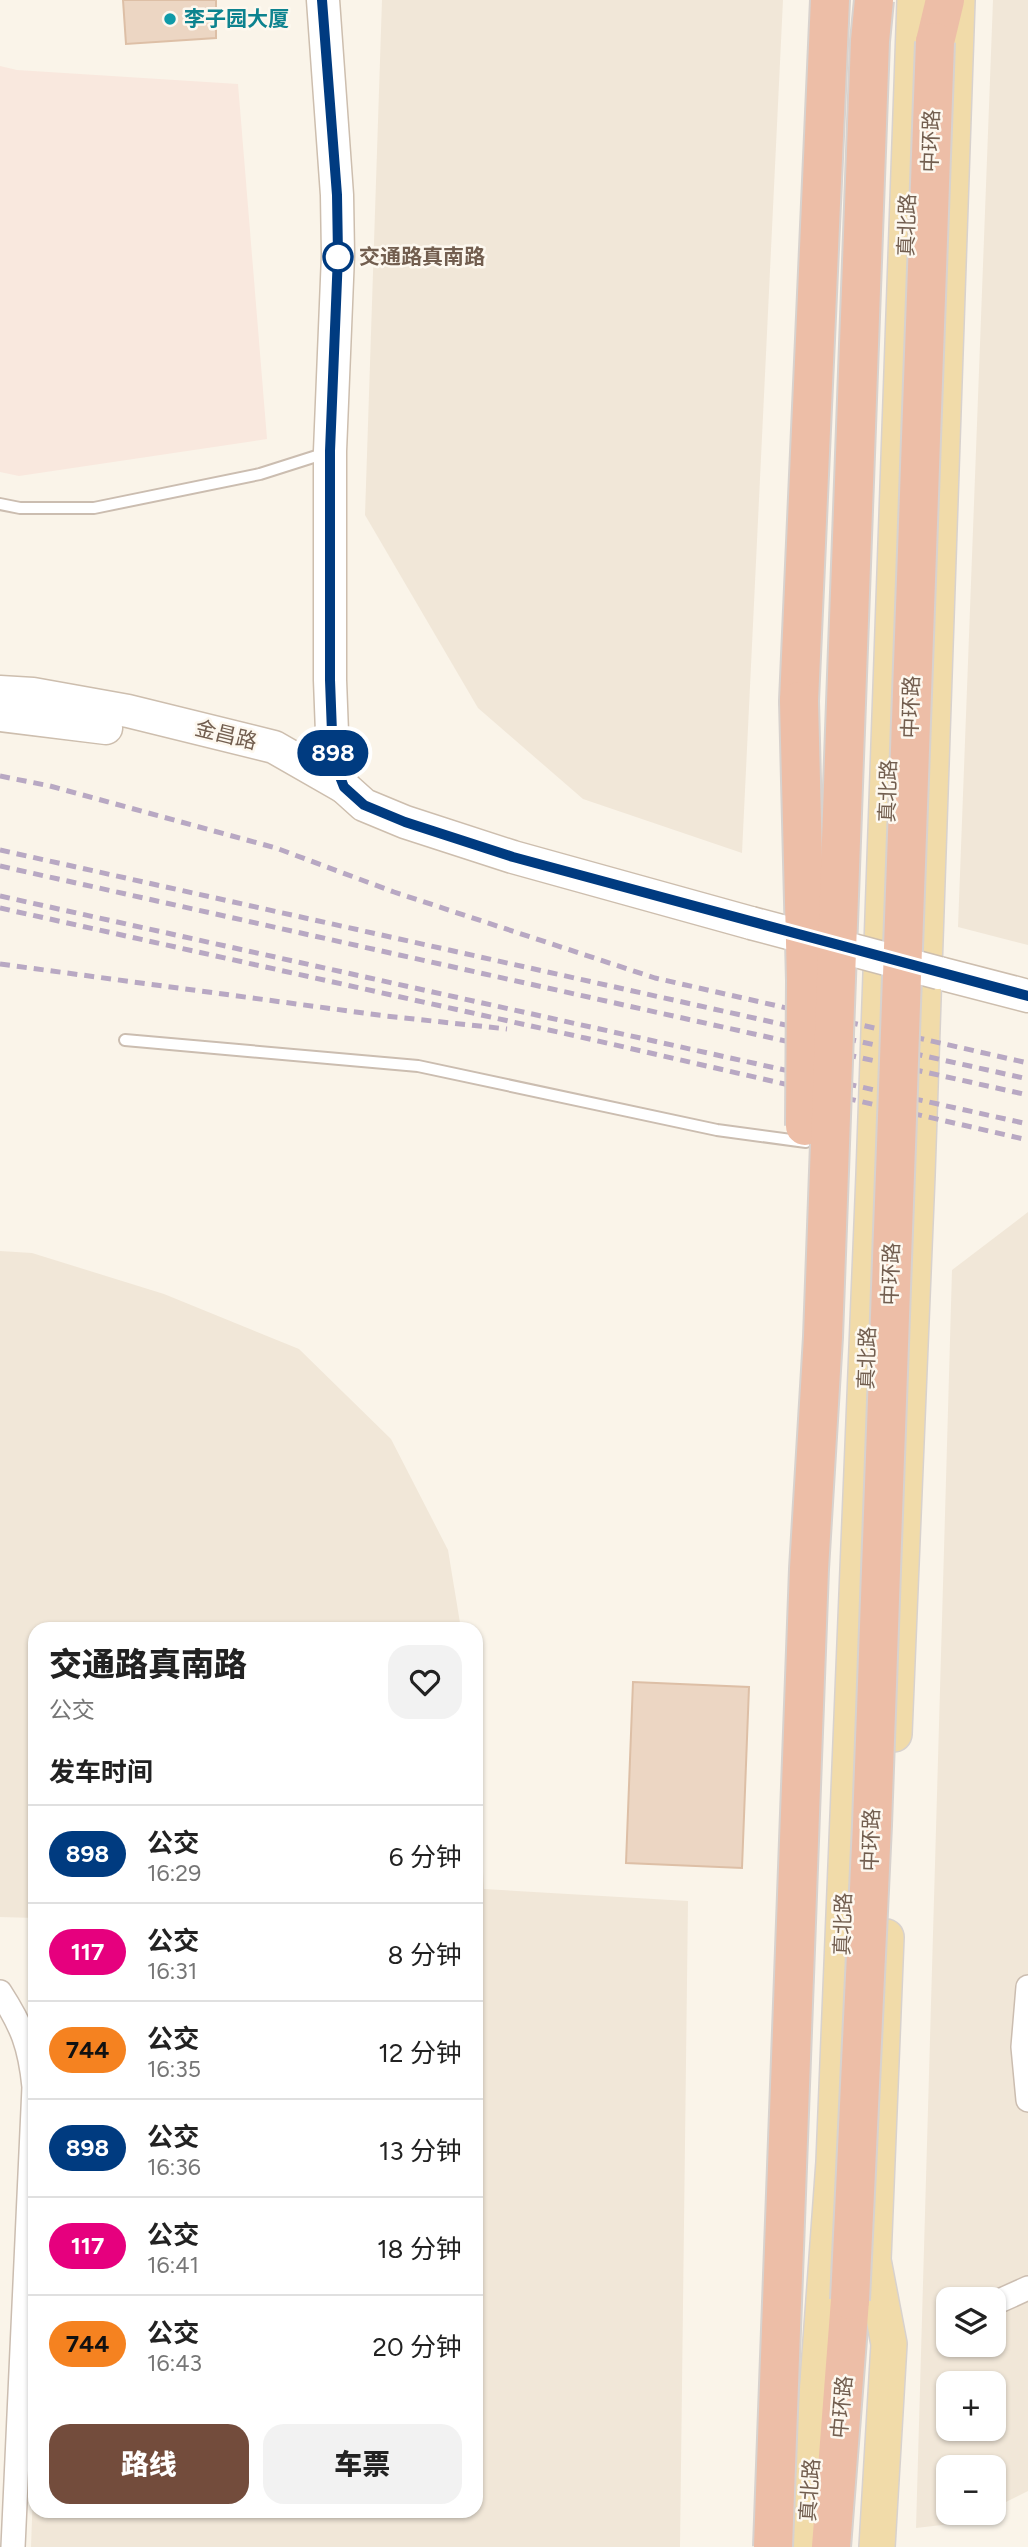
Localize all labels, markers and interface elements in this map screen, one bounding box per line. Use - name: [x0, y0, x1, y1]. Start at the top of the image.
- place label: 李子园大厦: [184, 6, 289, 31]
- marker: 李子园大厦: [162, 11, 178, 27]
- street label: 中环路: [917, 109, 944, 173]
- street label: 真北路: [893, 193, 920, 257]
- marker: 交通路真南路: [323, 242, 353, 272]
- place label: 交通路真南路: [359, 244, 485, 269]
- street label: 中环路: [897, 675, 924, 739]
- street label: 金昌路: [193, 715, 260, 754]
- line badge: 898: [293, 730, 373, 776]
- text: 898: [311, 738, 355, 767]
- street label: 真北路: [874, 759, 901, 823]
- street label: 中环路: [877, 1242, 904, 1306]
- street label: 真北路: [853, 1326, 880, 1390]
- text: 交通路真南路: [49, 1645, 247, 1684]
- button: heart: [388, 1645, 462, 1719]
- text: 公交: [49, 1696, 95, 1724]
- text: 发车时间: [49, 1756, 153, 1788]
- street label: 中环路: [857, 1808, 884, 1872]
- text: 公交: [147, 1827, 199, 1859]
- text: 898: [66, 1839, 109, 1868]
- text: 6 分钟: [389, 1841, 462, 1873]
- text: 16:29: [147, 1859, 201, 1887]
- street label: 真北路: [829, 1892, 856, 1956]
- text: 公交: [147, 1925, 199, 1957]
- text: 117: [71, 1937, 104, 1966]
- text: 8 分钟: [388, 1939, 462, 1971]
- text: 16:31: [147, 1957, 197, 1985]
- text: 公交: [147, 2023, 199, 2055]
- text: 744: [66, 2035, 109, 2064]
- text: 12 分钟: [378, 2037, 462, 2069]
- text: 16:35: [147, 2055, 201, 2083]
- text: 公交: [147, 2121, 199, 2153]
- text: 898: [66, 2133, 109, 2162]
- text: 13 分钟: [379, 2135, 462, 2167]
- text: 16:36: [147, 2153, 201, 2181]
- text: 公交: [147, 2219, 199, 2251]
- text: 117: [71, 2231, 104, 2260]
- text: 18 分钟: [377, 2233, 462, 2265]
- text: 16:41: [147, 2251, 199, 2279]
- map controls: [936, 2287, 1006, 2525]
- button: layers: [936, 2287, 1006, 2357]
- text: 公交: [147, 2317, 199, 2349]
- text: 744: [66, 2329, 109, 2358]
- text: 20 分钟: [372, 2331, 462, 2363]
- text: 16:43: [147, 2349, 202, 2377]
- button: +: [936, 2371, 1006, 2441]
- street label: 中环路: [826, 2374, 857, 2439]
- button: 路线: [49, 2424, 249, 2504]
- button: 车票: [263, 2424, 462, 2504]
- button: −: [936, 2455, 1006, 2525]
- street label: 真北路: [795, 2458, 824, 2522]

